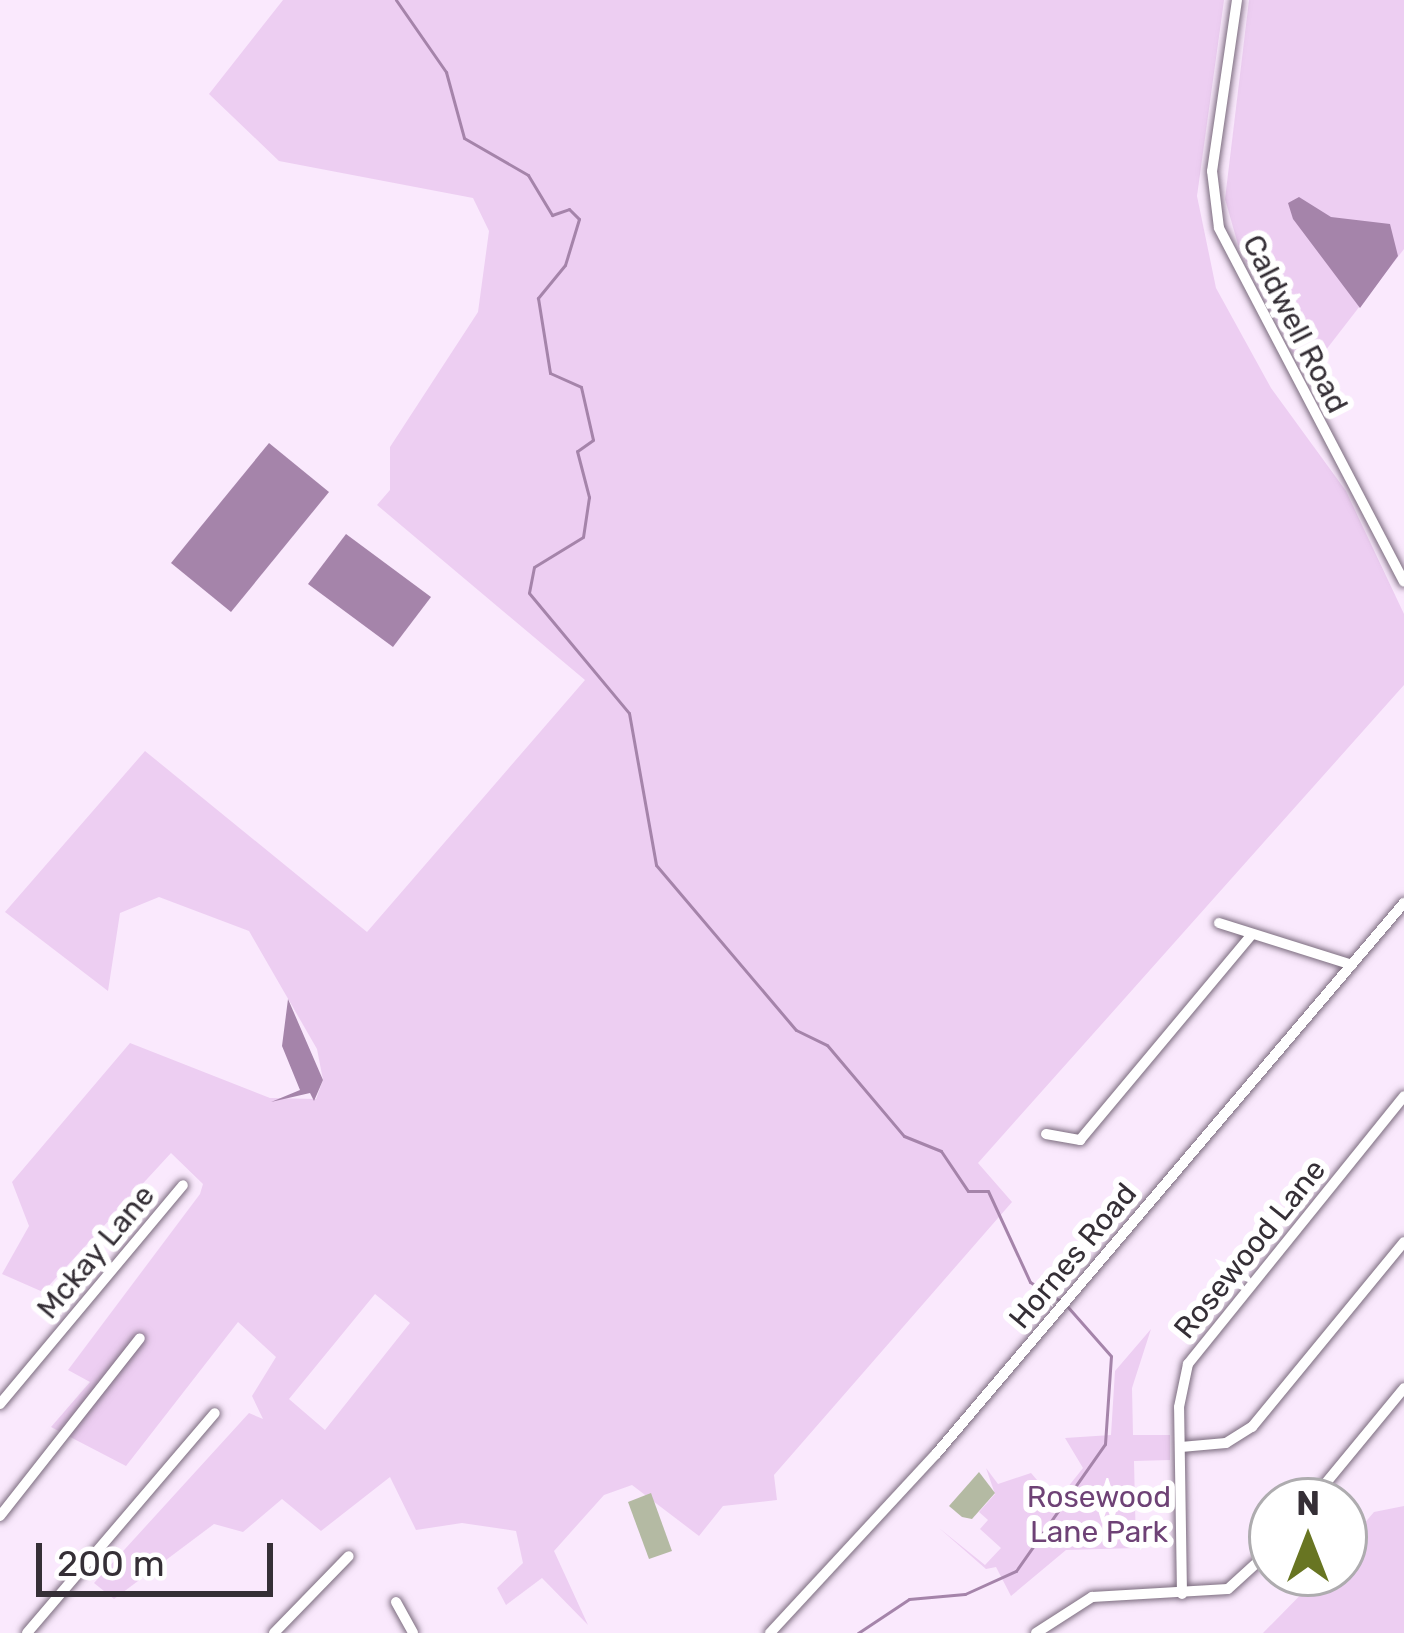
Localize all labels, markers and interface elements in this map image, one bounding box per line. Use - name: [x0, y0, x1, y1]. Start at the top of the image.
- street label: Caldwell Road: [1235, 229, 1355, 419]
- street label: Rosewood Lane: [1167, 1152, 1333, 1346]
- street label: Hornes Road: [1002, 1176, 1144, 1336]
- street label: Mckay Lane: [29, 1178, 163, 1326]
- north arrow: [1248, 1477, 1368, 1597]
- park label: Rosewood Lane Park: [1027, 1479, 1171, 1550]
- text: N: [1296, 1484, 1320, 1523]
- scale bar: [42, 1519, 279, 1593]
- text: 200 m: [57, 1542, 165, 1585]

